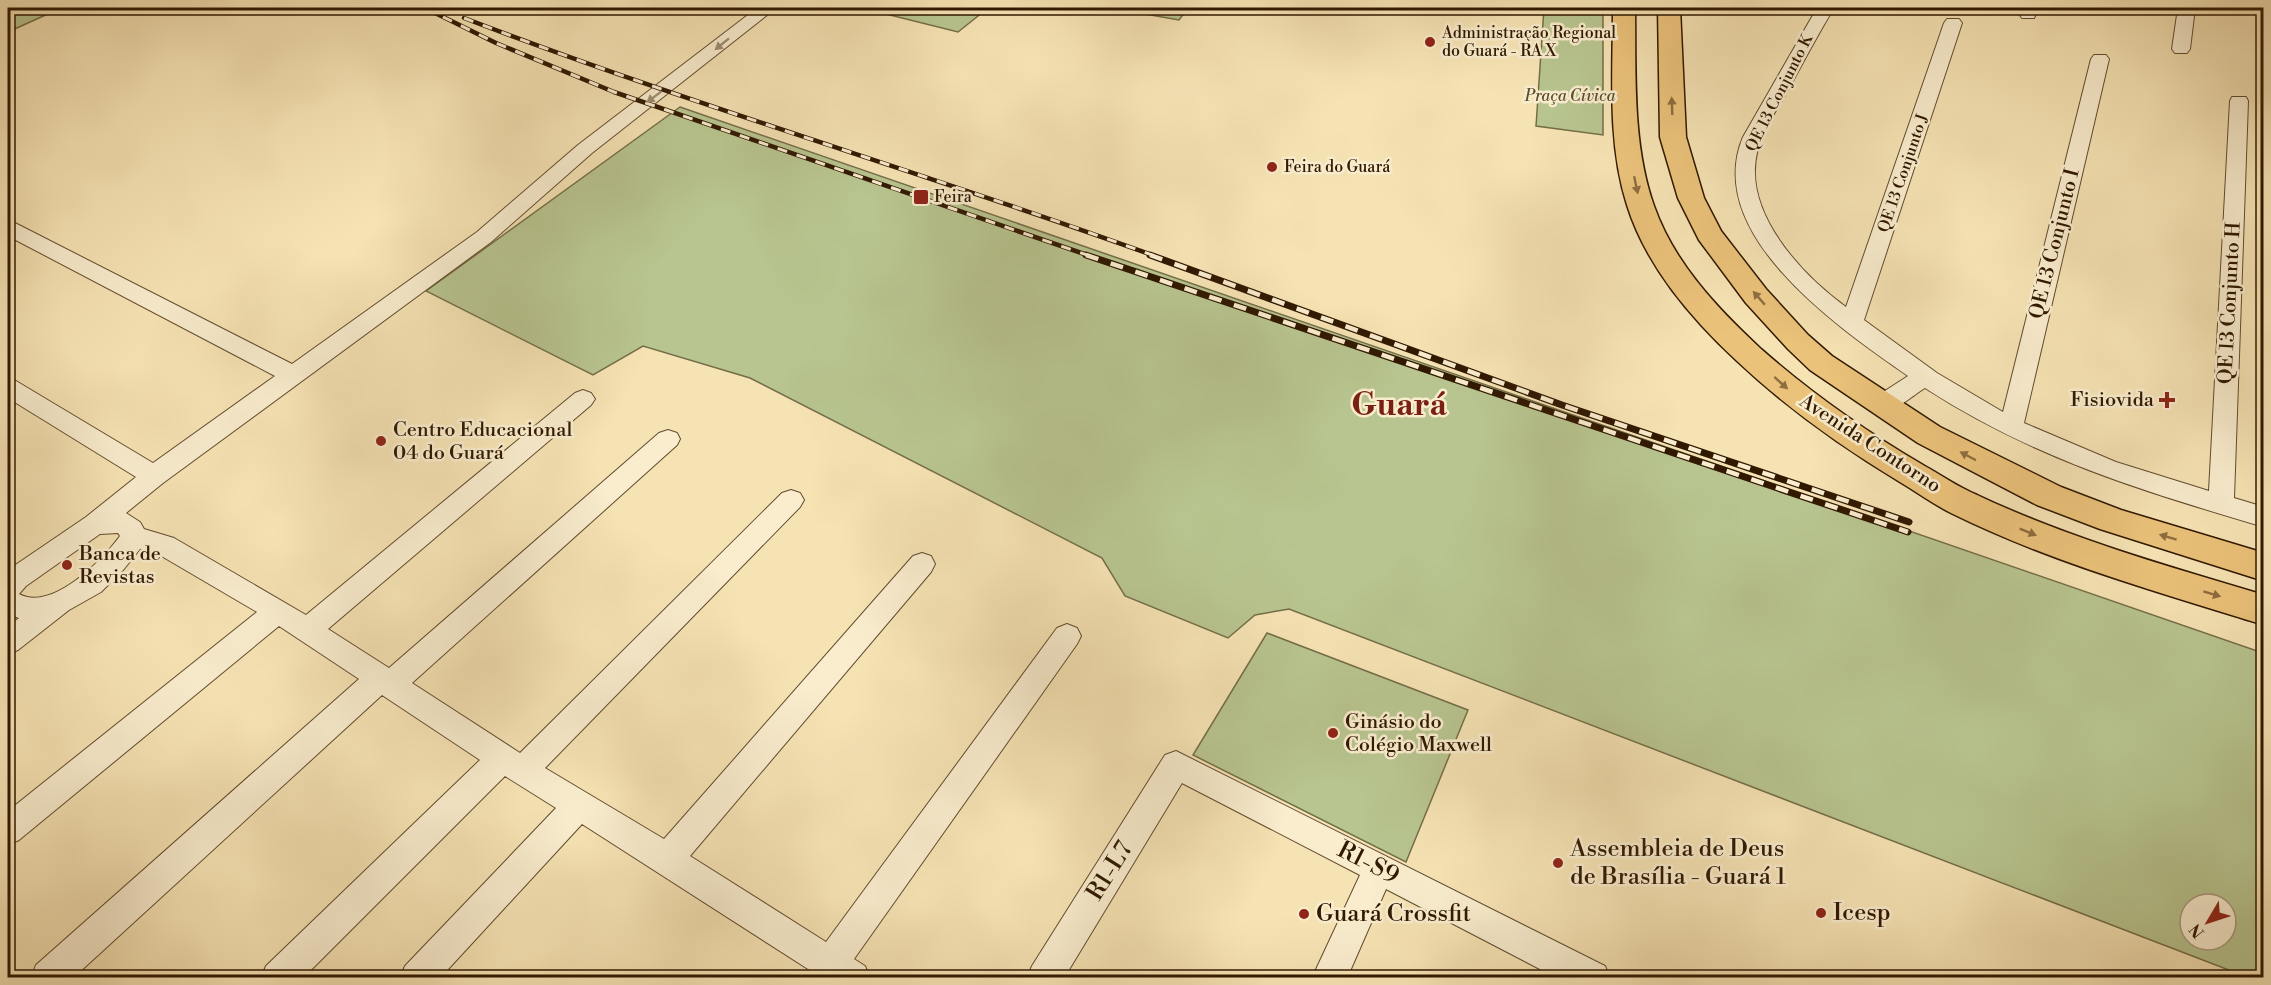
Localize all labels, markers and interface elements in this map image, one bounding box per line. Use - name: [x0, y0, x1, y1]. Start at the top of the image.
- place label: Administração Regional do Guará - RA X: [1441, 23, 1616, 61]
- street label: QE 13 Conjunto K: [1741, 30, 1818, 155]
- marker: Administração Regional do Guará - RA X: [1423, 35, 1437, 49]
- one-way arrow: [714, 37, 729, 50]
- park label: Praça Cívica: [1524, 86, 1615, 106]
- one-way arrow: [646, 91, 662, 103]
- one-way arrow: [1668, 97, 1677, 116]
- street label: QE 13 Conjunto J: [1873, 111, 1933, 235]
- place label: Feira do Guará: [1284, 157, 1391, 177]
- marker: Feira do Guará: [1265, 160, 1279, 174]
- street label: QE 13 Conjunto I: [2024, 166, 2086, 322]
- one-way arrow: [1632, 176, 1641, 195]
- place label: Feira: [934, 187, 973, 207]
- marker: Feira: [912, 188, 930, 206]
- street label: QE 13 Conjunto H: [2213, 221, 2247, 385]
- one-way arrow: [1753, 291, 1766, 306]
- one-way arrow: [1773, 376, 1788, 390]
- district label: Guará: [1351, 385, 1447, 425]
- street label: Avenida Contorno: [1794, 388, 1945, 499]
- place label: Fisiovida: [2070, 388, 2155, 413]
- marker: Fisiovida: [2158, 391, 2176, 409]
- place label: Centro Educacional 04 do Guará: [393, 418, 572, 466]
- marker: Centro Educacional 04 do Guará: [374, 434, 388, 448]
- one-way arrow: [1959, 451, 1977, 461]
- one-way arrow: [2019, 527, 2037, 537]
- one-way arrow: [2159, 532, 2177, 541]
- place label: Banca de Revistas: [78, 542, 161, 590]
- marker: Banca de Revistas: [60, 558, 74, 572]
- one-way arrow: [2203, 590, 2221, 599]
- place label: Ginásio do Colégio Maxwell: [1345, 710, 1492, 758]
- marker: Ginásio do Colégio Maxwell: [1326, 726, 1340, 740]
- place label: Assembleia de Deus de Brasília - Guará 1: [1569, 834, 1787, 892]
- street label: R1-S9: [1332, 835, 1404, 891]
- street label: R1-L7: [1080, 836, 1140, 906]
- marker: Assembleia de Deus de Brasília - Guará 1: [1551, 856, 1565, 870]
- north arrow: [2178, 892, 2238, 952]
- place label: Icesp: [1833, 898, 1891, 928]
- place label: Guará Crossfit: [1316, 899, 1471, 929]
- marker: Icesp: [1814, 906, 1828, 920]
- marker: Guará Crossfit: [1297, 907, 1311, 921]
- text: N: [2185, 919, 2209, 942]

